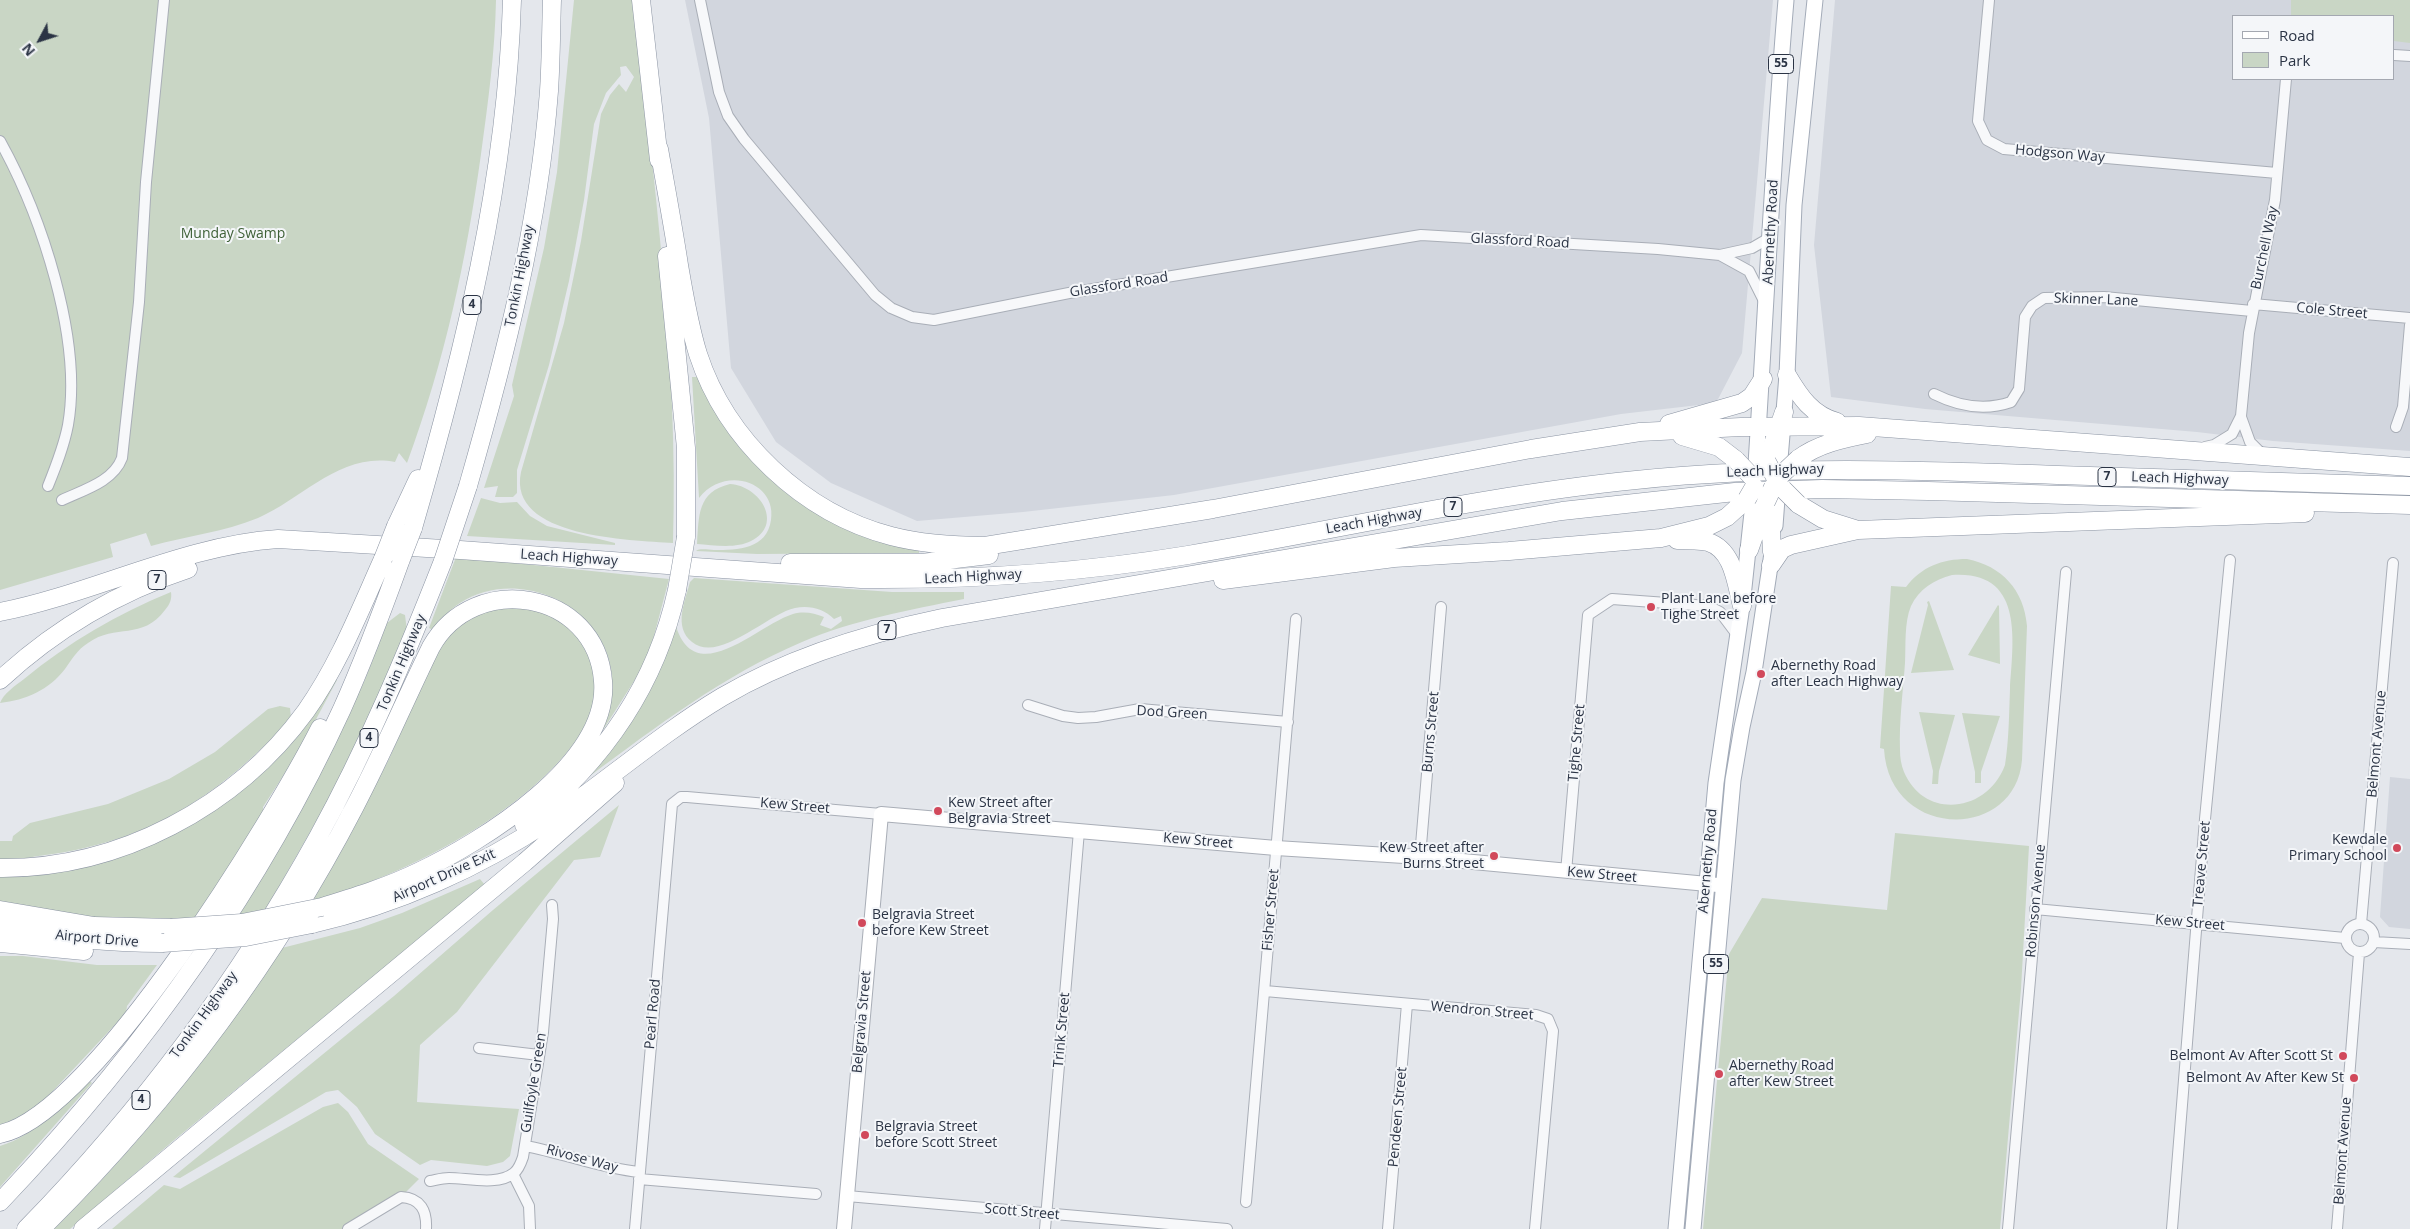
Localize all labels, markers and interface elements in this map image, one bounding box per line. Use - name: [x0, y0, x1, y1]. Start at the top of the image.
- north arrow: [15, 15, 65, 65]
- legend: [2232, 15, 2395, 80]
- text: Road: [2279, 25, 2315, 45]
- text: N: [17, 39, 39, 60]
- text: Park: [2279, 50, 2310, 70]
- road number: 55: [1768, 54, 1794, 74]
- street label: Hodgson Way: [2014, 142, 2106, 166]
- street label: Abernethy Road: [1760, 179, 1782, 285]
- street label: Burchell Way: [2248, 205, 2282, 291]
- street label: Tonkin Highway: [502, 224, 538, 328]
- park label: Munday Swamp: [181, 226, 285, 242]
- street label: Glassford Road: [1470, 230, 1570, 252]
- street label: Glassford Road: [1069, 269, 1169, 301]
- street label: Skinner Lane: [2053, 290, 2139, 310]
- road number: 4: [463, 296, 481, 314]
- street label: Cole Street: [2296, 300, 2368, 322]
- street label: Leach Highway: [1726, 461, 1824, 481]
- road number: 7: [2098, 468, 2116, 487]
- street label: Leach Highway: [2131, 469, 2229, 489]
- road number: 7: [1444, 498, 1462, 516]
- street label: Leach Highway: [1325, 504, 1423, 538]
- street label: Leach Highway: [520, 546, 618, 570]
- street label: Leach Highway: [924, 566, 1022, 588]
- road number: 7: [148, 570, 166, 590]
- place label: Plant Lane before Tighe Street: [1661, 591, 1776, 624]
- marker: Plant Lane before Tighe Street: [1645, 601, 1657, 613]
- street label: Tonkin Highway: [374, 612, 430, 714]
- road number: 7: [878, 620, 896, 640]
- place label: Abernethy Road after Leach Highway: [1771, 658, 1903, 690]
- marker: Abernethy Road after Leach Highway: [1755, 668, 1767, 680]
- street label: Belmont Avenue: [2364, 690, 2390, 798]
- street label: Burns Street: [1419, 691, 1443, 773]
- street label: Dod Green: [1136, 703, 1208, 723]
- street label: Tighe Street: [1565, 703, 1589, 783]
- road number: 4: [360, 728, 378, 748]
- street label: Kew Street: [759, 795, 831, 817]
- place label: Kew Street after Belgravia Street: [948, 795, 1053, 828]
- marker: Kew Street after Belgravia Street: [932, 805, 944, 817]
- street label: Abernethy Road: [1695, 808, 1721, 914]
- street label: Treave Street: [2190, 820, 2214, 908]
- street label: Kew Street: [1162, 830, 1234, 852]
- place label: Kewdale Primary School: [2289, 832, 2387, 864]
- place label: Kew Street after Burns Street: [1379, 840, 1484, 872]
- marker: Kewdale Primary School: [2391, 842, 2403, 854]
- street label: Robinson Avenue: [2023, 844, 2049, 958]
- street label: Airport Drive Exit: [390, 846, 498, 906]
- marker: Kew Street after Burns Street: [1488, 850, 1500, 862]
- street label: Kew Street: [1566, 864, 1638, 886]
- street label: Fisher Street: [1259, 868, 1283, 952]
- place label: Belgravia Street before Kew Street: [872, 907, 989, 940]
- street label: Kew Street: [2154, 912, 2226, 934]
- marker: Belgravia Street before Kew Street: [856, 917, 868, 929]
- street label: Airport Drive: [55, 927, 139, 951]
- road number: 55: [1704, 954, 1728, 974]
- street label: Tonkin Highway: [167, 968, 241, 1062]
- street label: Belgravia Street: [849, 970, 875, 1074]
- street label: Pearl Road: [642, 978, 664, 1050]
- street label: Trink Street: [1050, 992, 1074, 1068]
- street label: Wendron Street: [1430, 998, 1534, 1024]
- street label: Guilfoyle Green: [518, 1032, 550, 1134]
- place label: Belmont Av After Scott St: [2170, 1048, 2333, 1064]
- marker: Belmont Av After Scott St: [2337, 1050, 2349, 1062]
- place label: Abernethy Road after Kew Street: [1729, 1058, 1834, 1090]
- street label: Pendeen Street: [1385, 1066, 1411, 1168]
- marker: Abernethy Road after Kew Street: [1713, 1068, 1725, 1080]
- place label: Belmont Av After Kew St: [2186, 1070, 2344, 1086]
- marker: Belmont Av After Kew St: [2348, 1072, 2360, 1084]
- road number: 4: [132, 1090, 150, 1110]
- street label: Belmont Avenue: [2331, 1097, 2355, 1205]
- place label: Belgravia Street before Scott Street: [875, 1119, 997, 1152]
- marker: Belgravia Street before Scott Street: [859, 1129, 871, 1141]
- street label: Rivose Way: [544, 1141, 620, 1177]
- street label: Scott Street: [984, 1200, 1060, 1224]

